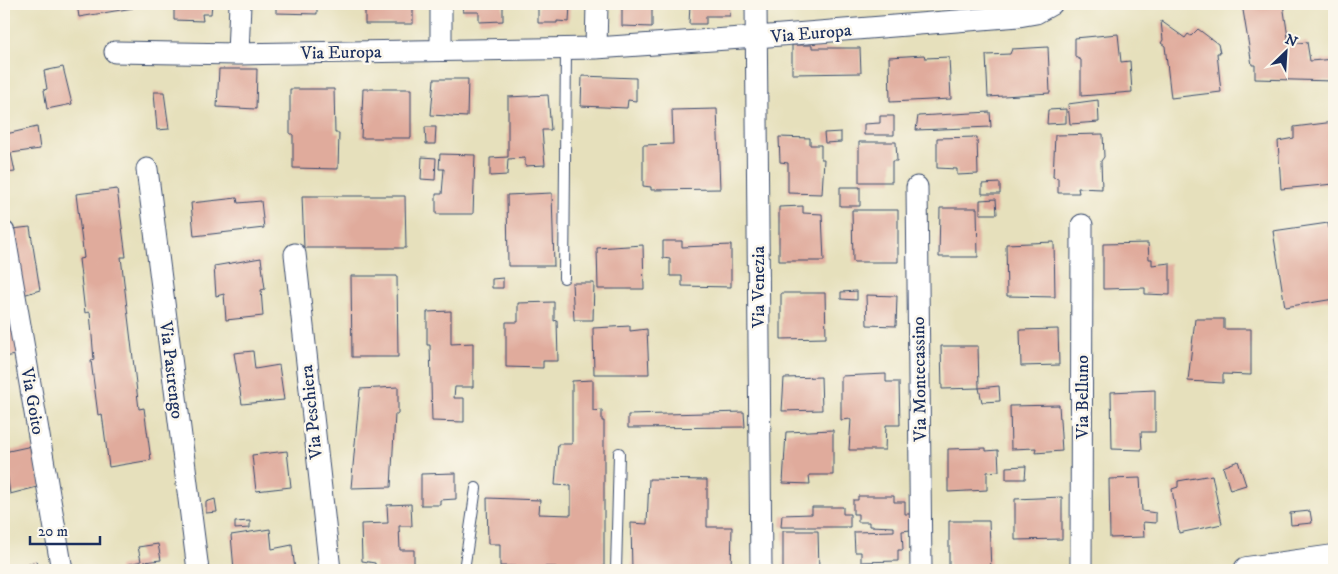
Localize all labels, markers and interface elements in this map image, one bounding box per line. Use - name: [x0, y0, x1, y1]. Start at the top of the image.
- street label: Via Europa: [769, 19, 853, 49]
- north arrow: [1260, 28, 1310, 78]
- text: N: [1282, 31, 1301, 52]
- street label: Via Europa: [299, 41, 382, 65]
- street label: Via Venezia: [748, 246, 770, 329]
- street label: Via Montecassino: [908, 316, 932, 443]
- street label: Via Pastrengo: [154, 319, 188, 421]
- street label: Via Belluno: [1072, 355, 1094, 440]
- street label: Via Peschiera: [296, 363, 328, 461]
- street label: Via Goito: [15, 365, 49, 437]
- scale bar: [30, 514, 100, 546]
- text: 20 m: [38, 522, 68, 541]

